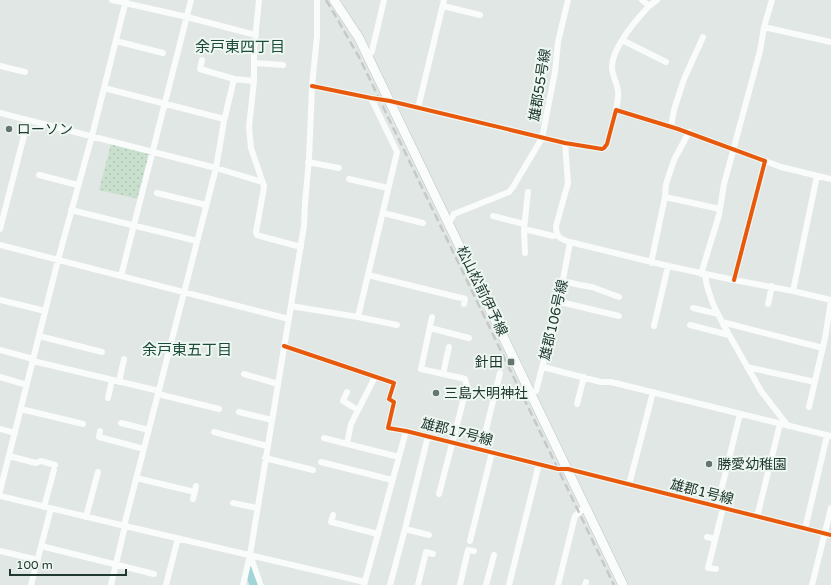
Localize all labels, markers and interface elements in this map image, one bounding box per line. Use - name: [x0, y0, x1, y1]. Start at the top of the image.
- district label: 余戸東四丁目: [195, 38, 285, 56]
- street label: 雄郡55号線: [526, 47, 554, 123]
- place label: ローソン: [17, 121, 73, 138]
- marker: ローソン: [4, 124, 14, 134]
- street label: 松山松前伊予線: [453, 243, 511, 339]
- street label: 雄郡106号線: [536, 278, 572, 362]
- district label: 余戸東五丁目: [142, 341, 232, 359]
- place label: 針田: [475, 354, 503, 371]
- marker: 針田: [506, 357, 516, 367]
- place label: 三島大明神社: [444, 385, 528, 402]
- marker: 三島大明神社: [431, 388, 441, 398]
- street label: 雄郡17号線: [419, 415, 495, 449]
- place label: 勝愛幼稚園: [717, 456, 787, 473]
- marker: 勝愛幼稚園: [704, 459, 714, 469]
- street label: 雄郡1号線: [669, 476, 735, 508]
- scale bar: [10, 551, 126, 577]
- text: 100 m: [16, 558, 53, 572]

